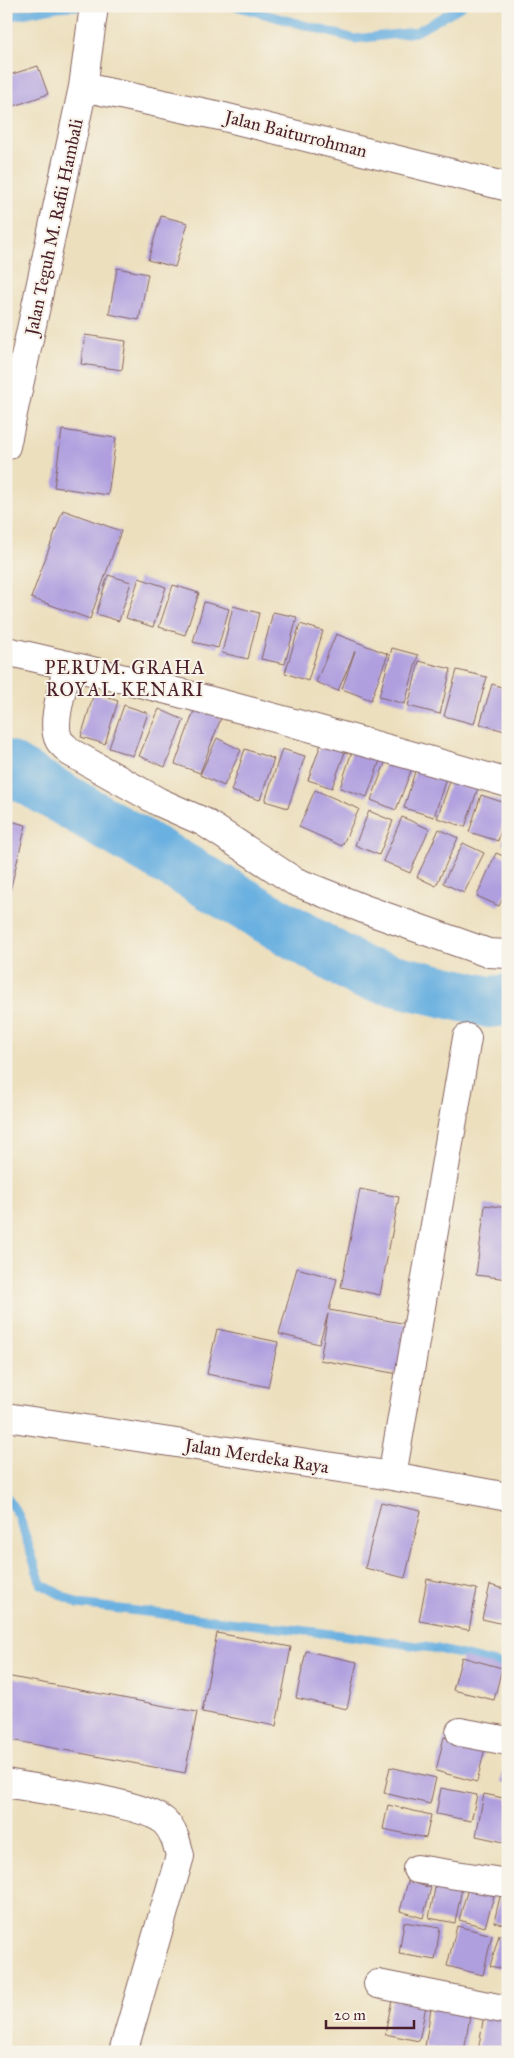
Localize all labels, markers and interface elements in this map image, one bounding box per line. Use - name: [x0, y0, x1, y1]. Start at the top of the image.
- street label: Jalan Baiturrohman: [220, 105, 370, 163]
- street label: Jalan Teguh M. Rafii Hambali: [20, 117, 89, 340]
- district label: PERUM. GRAHA ROYAL KENARI: [44, 656, 206, 701]
- street label: Jalan Merdeka Raya: [181, 1433, 331, 1479]
- scale bar: [326, 1998, 414, 2030]
- text: 20 m: [334, 2006, 366, 2024]

